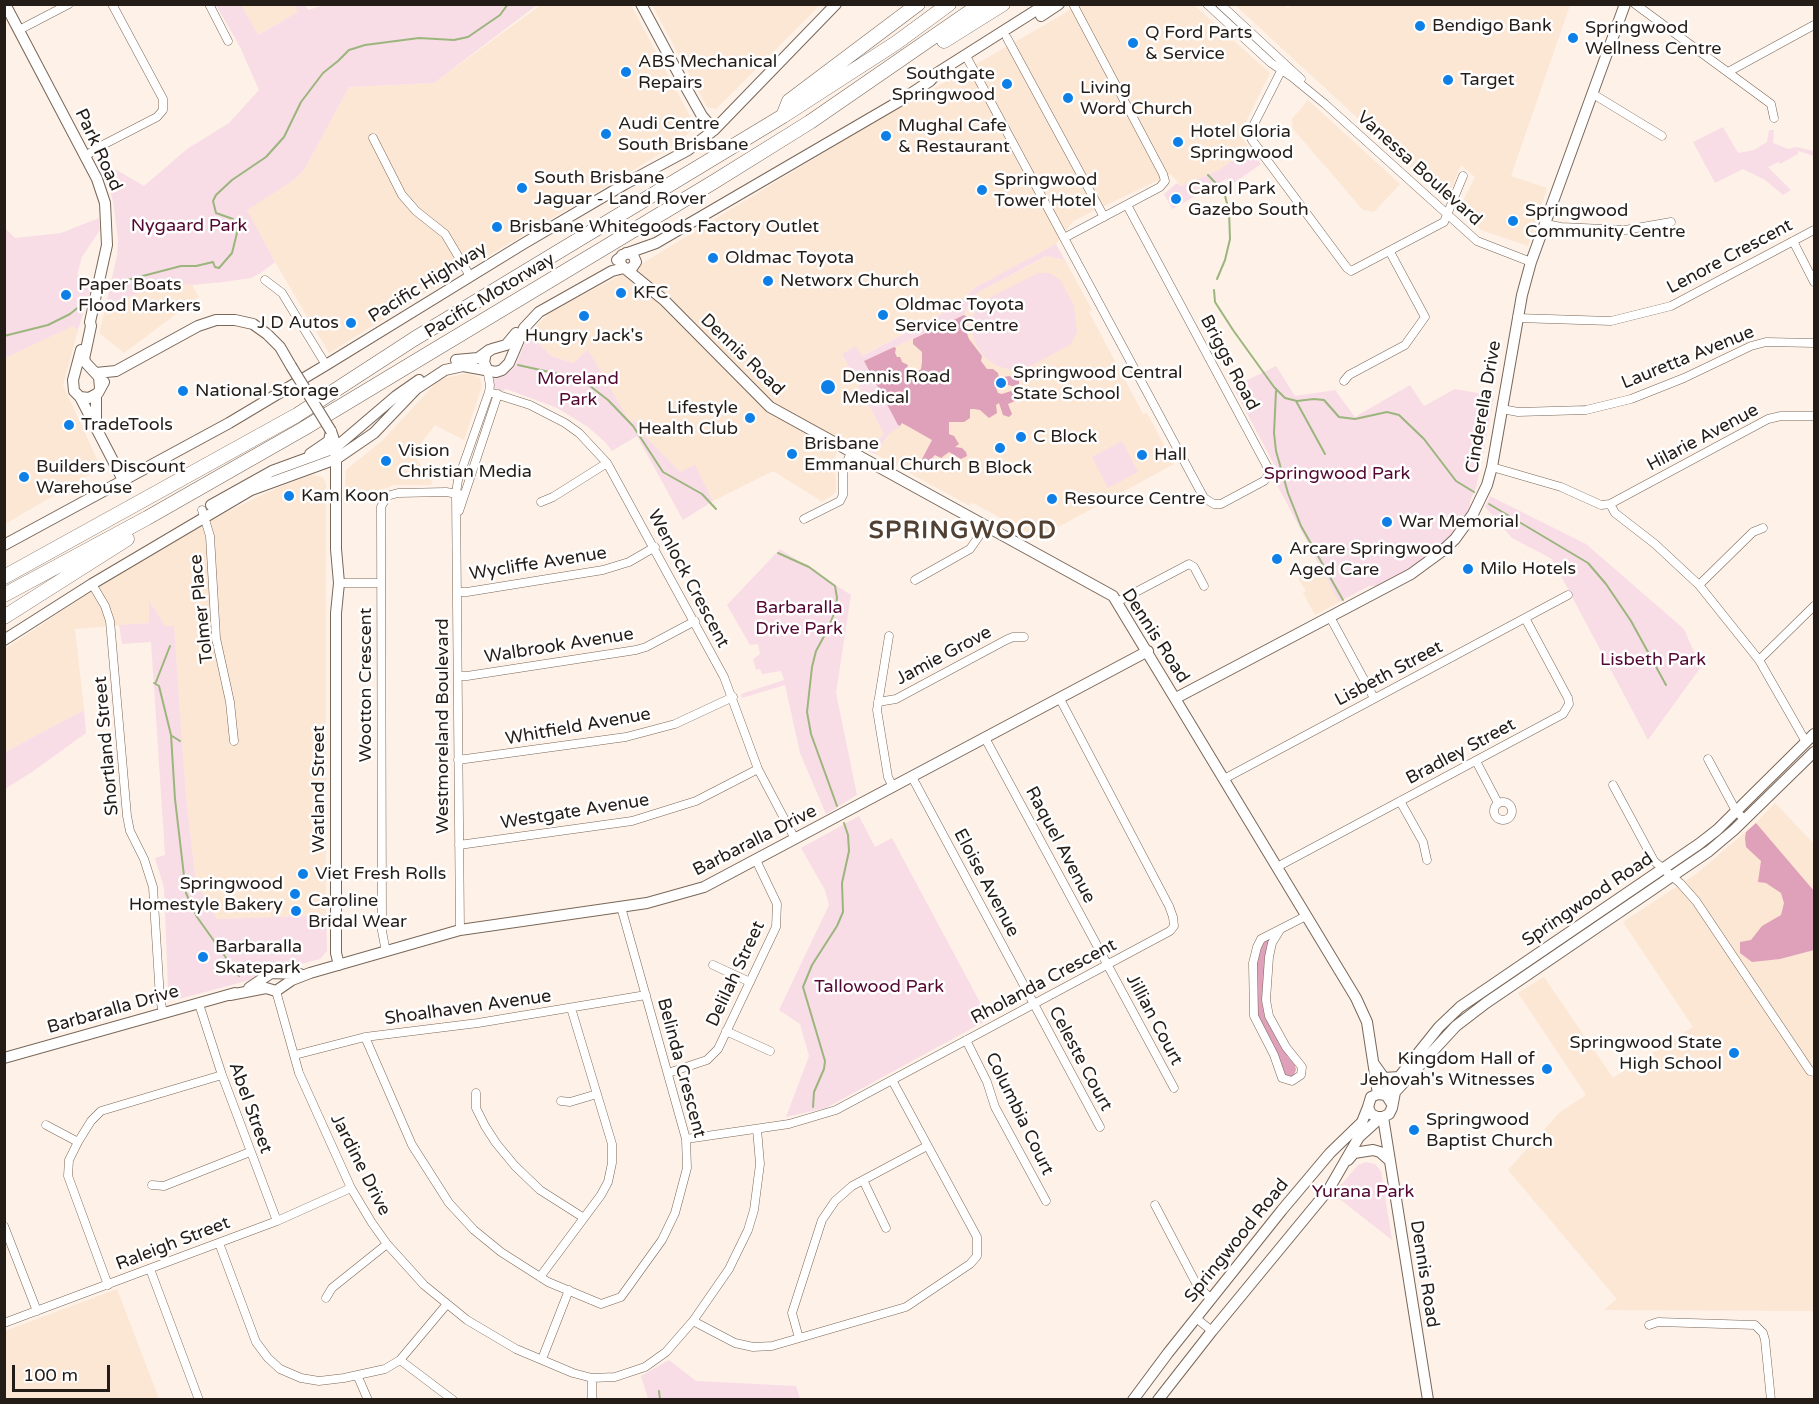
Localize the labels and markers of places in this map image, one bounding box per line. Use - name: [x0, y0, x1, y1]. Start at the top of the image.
- place label: Bendigo Bank: [1432, 15, 1552, 37]
- place label: Springwood Wellness Centre: [1585, 17, 1721, 60]
- marker: Bendigo Bank: [1413, 19, 1427, 33]
- place label: Q Ford Parts & Service: [1145, 22, 1252, 64]
- marker: Springwood Wellness Centre: [1566, 31, 1580, 45]
- marker: Q Ford Parts & Service: [1126, 36, 1140, 50]
- place label: ABS Mechanical Repairs: [638, 51, 777, 94]
- place label: Southgate Springwood: [892, 63, 995, 106]
- marker: ABS Mechanical Repairs: [619, 65, 633, 79]
- place label: Target: [1460, 69, 1515, 91]
- marker: Target: [1441, 73, 1455, 87]
- marker: Southgate Springwood: [1000, 77, 1014, 91]
- place label: Living Word Church: [1080, 77, 1193, 119]
- marker: Living Word Church: [1061, 91, 1075, 105]
- place label: Audi Centre South Brisbane: [618, 113, 748, 156]
- place label: Mughal Cafe & Restaurant: [898, 115, 1010, 158]
- place label: Hotel Gloria Springwood: [1190, 121, 1293, 164]
- marker: Audi Centre South Brisbane: [599, 127, 613, 141]
- marker: Mughal Cafe & Restaurant: [879, 129, 893, 143]
- marker: Hotel Gloria Springwood: [1171, 135, 1185, 149]
- place label: South Brisbane Jaguar - Land Rover: [534, 167, 706, 210]
- place label: Springwood Tower Hotel: [994, 169, 1097, 212]
- place label: Carol Park Gazebo South: [1188, 178, 1309, 220]
- marker: South Brisbane Jaguar - Land Rover: [515, 181, 529, 195]
- marker: Springwood Tower Hotel: [975, 183, 989, 197]
- marker: Carol Park Gazebo South: [1169, 192, 1183, 206]
- place label: Springwood Community Centre: [1525, 200, 1686, 242]
- marker: Springwood Community Centre: [1506, 214, 1520, 228]
- place label: Brisbane Whitegoods Factory Outlet: [509, 216, 819, 238]
- marker: Brisbane Whitegoods Factory Outlet: [490, 220, 504, 234]
- place label: Oldmac Toyota: [725, 247, 854, 269]
- marker: Oldmac Toyota: [706, 251, 720, 265]
- place label: Networx Church: [780, 270, 919, 292]
- place label: Paper Boats Flood Markers: [78, 274, 201, 316]
- marker: Networx Church: [761, 274, 775, 288]
- place label: KFC: [633, 282, 668, 304]
- marker: KFC: [614, 286, 628, 300]
- marker: Paper Boats Flood Markers: [59, 288, 73, 302]
- place label: Oldmac Toyota Service Centre: [895, 294, 1024, 336]
- marker: Oldmac Toyota Service Centre: [876, 308, 890, 322]
- marker: Hungry Jack's: [577, 309, 591, 323]
- place label: J D Autos: [257, 312, 339, 334]
- marker: J D Autos: [344, 316, 358, 330]
- place label: Hungry Jack's: [525, 325, 643, 347]
- place label: Springwood Central State School: [1013, 362, 1183, 404]
- place label: Dennis Road Medical: [842, 366, 950, 409]
- marker: Springwood Central State School: [994, 376, 1008, 390]
- marker: Dennis Road Medical: [819, 378, 837, 396]
- place label: National Storage: [195, 380, 339, 402]
- marker: National Storage: [176, 384, 190, 398]
- place label: Lifestyle Health Club: [638, 397, 738, 440]
- marker: Lifestyle Health Club: [743, 411, 757, 425]
- place label: TradeTools: [81, 414, 173, 436]
- marker: TradeTools: [62, 418, 76, 432]
- place label: C Block: [1033, 426, 1097, 448]
- marker: C Block: [1014, 430, 1028, 444]
- place label: Brisbane Emmanual Church: [804, 433, 961, 476]
- place label: Vision Christian Media: [398, 440, 532, 482]
- marker: B Block: [993, 441, 1007, 455]
- place label: Hall: [1154, 444, 1187, 466]
- marker: Brisbane Emmanual Church: [785, 447, 799, 461]
- marker: Hall: [1135, 448, 1149, 462]
- marker: Vision Christian Media: [379, 454, 393, 468]
- place label: Builders Discount Warehouse: [36, 456, 186, 498]
- place label: B Block: [968, 457, 1032, 479]
- marker: Builders Discount Warehouse: [17, 470, 31, 484]
- place label: Kam Koon: [301, 485, 389, 507]
- place label: Resource Centre: [1064, 488, 1205, 510]
- marker: Kam Koon: [282, 489, 296, 503]
- marker: Resource Centre: [1045, 492, 1059, 506]
- place label: War Memorial: [1399, 511, 1519, 533]
- marker: War Memorial: [1380, 515, 1394, 529]
- place label: Arcare Springwood Aged Care: [1289, 538, 1454, 580]
- marker: Arcare Springwood Aged Care: [1270, 552, 1284, 566]
- place label: Milo Hotels: [1480, 558, 1576, 580]
- marker: Milo Hotels: [1461, 562, 1475, 576]
- place label: Viet Fresh Rolls: [315, 863, 446, 885]
- marker: Viet Fresh Rolls: [296, 867, 310, 881]
- place label: Springwood Homestyle Bakery: [129, 873, 283, 916]
- marker: Springwood Homestyle Bakery: [288, 887, 302, 901]
- place label: Caroline Bridal Wear: [308, 890, 407, 932]
- marker: Caroline Bridal Wear: [289, 904, 303, 918]
- place label: Barbaralla Skatepark: [215, 936, 302, 978]
- marker: Barbaralla Skatepark: [196, 950, 210, 964]
- place label: Springwood State High School: [1570, 1032, 1722, 1074]
- marker: Springwood State High School: [1727, 1046, 1741, 1060]
- place label: Kingdom Hall of Jehovah's Witnesses: [1360, 1048, 1535, 1090]
- marker: Kingdom Hall of Jehovah's Witnesses: [1540, 1062, 1554, 1076]
- place label: Springwood Baptist Church: [1426, 1109, 1553, 1152]
- marker: Springwood Baptist Church: [1407, 1123, 1421, 1137]

